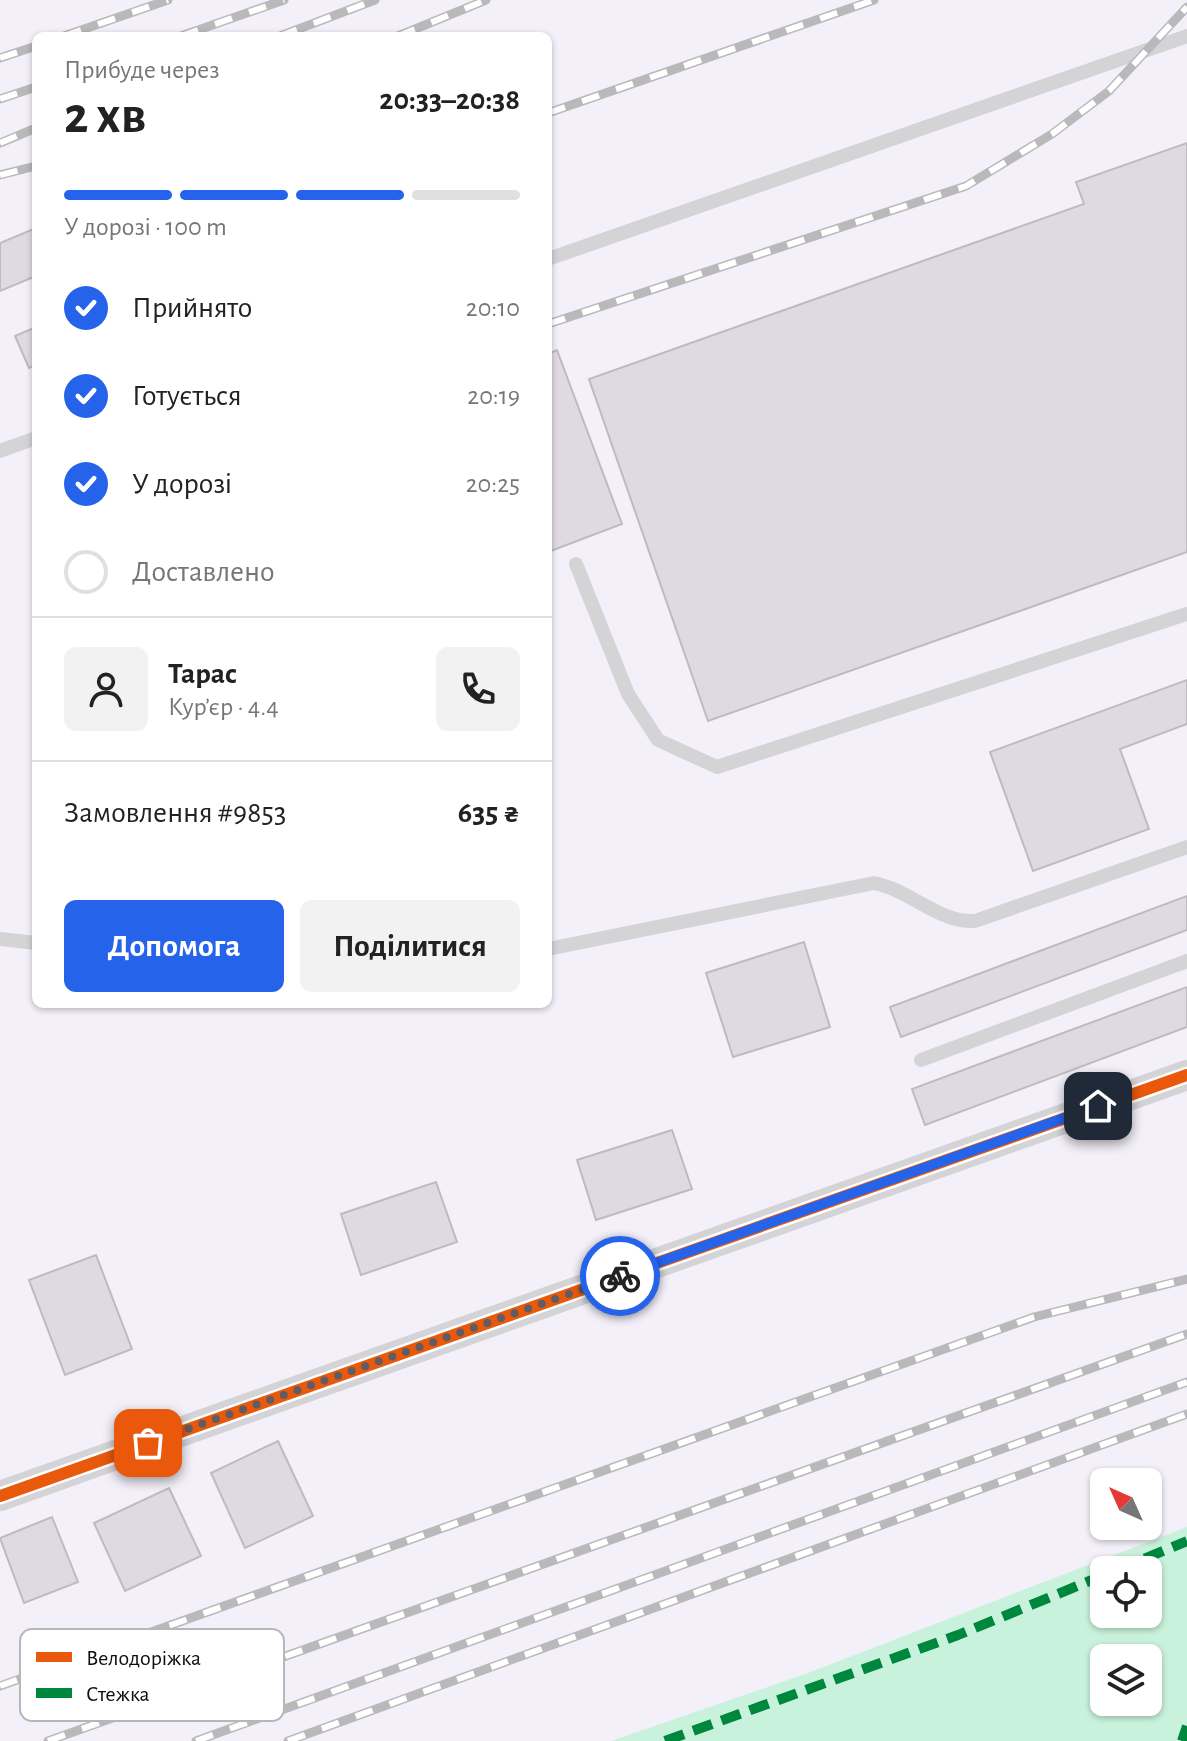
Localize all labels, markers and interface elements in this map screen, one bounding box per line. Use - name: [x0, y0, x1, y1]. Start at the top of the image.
- text: Прибуде через: [64, 57, 220, 83]
- text: 20:33–20:38: [379, 85, 520, 115]
- text: 2 хв: [64, 90, 146, 142]
- text: У дорозі · 100 m: [64, 214, 227, 240]
- icon: check: [64, 286, 108, 330]
- text: Прийнято: [132, 293, 252, 323]
- text: 20:10: [466, 295, 520, 321]
- icon: check: [64, 374, 108, 418]
- text: Готується: [132, 381, 242, 411]
- text: 20:19: [467, 383, 520, 409]
- icon: check: [64, 462, 108, 506]
- text: У дорозі: [132, 469, 232, 499]
- text: 20:25: [466, 471, 520, 497]
- text: Доставлено: [132, 557, 275, 587]
- button: person: [64, 647, 148, 731]
- button: phone: [436, 647, 520, 731]
- text: Тарас: [168, 659, 237, 689]
- text: Кур’єр · 4.4: [168, 694, 279, 720]
- text: Замовлення #9853: [64, 798, 286, 828]
- text: 635 ₴: [458, 798, 520, 828]
- button: Допомога: [64, 900, 284, 992]
- button: Поділитися: [300, 900, 520, 992]
- pin: [1064, 1072, 1132, 1140]
- icon: home: [1076, 1084, 1120, 1128]
- courier: [580, 1236, 660, 1316]
- icon: bike: [598, 1254, 642, 1298]
- pin: [114, 1409, 182, 1477]
- icon: bag: [126, 1421, 170, 1465]
- north arrow: [1090, 1468, 1162, 1540]
- map controls: [1090, 1468, 1162, 1716]
- button: locate: [1090, 1556, 1162, 1628]
- legend: [20, 1629, 284, 1721]
- button: layers: [1090, 1644, 1162, 1716]
- text: Велодоріжка: [86, 1647, 201, 1669]
- text: Стежка: [86, 1683, 150, 1705]

